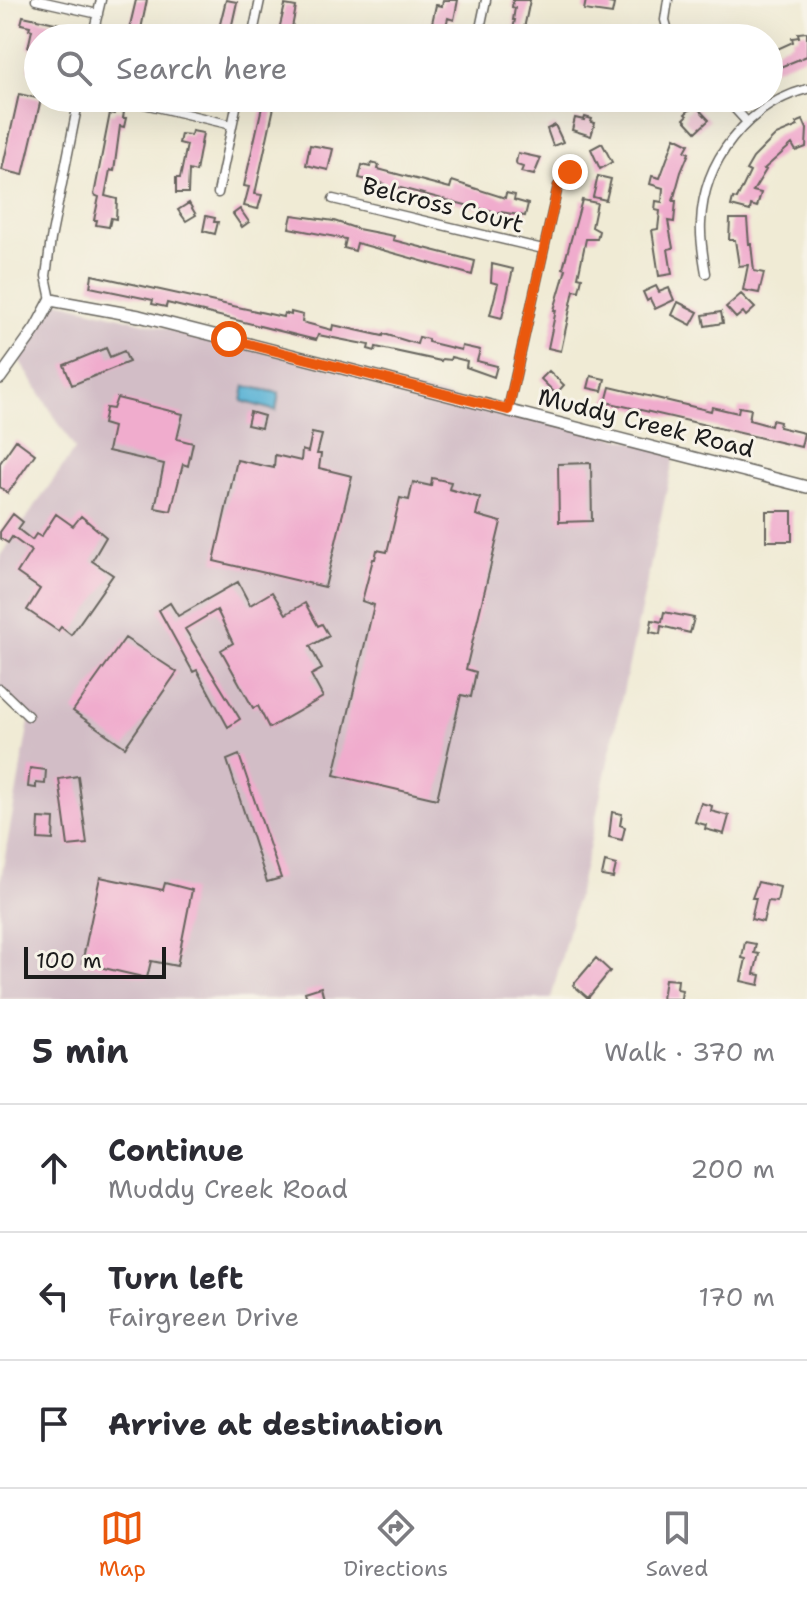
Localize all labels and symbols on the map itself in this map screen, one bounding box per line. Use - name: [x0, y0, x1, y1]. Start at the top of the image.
- route end: [552, 154, 588, 190]
- street label: Belcross Court: [359, 169, 527, 241]
- route start: [211, 321, 247, 357]
- street label: Muddy Creek Road: [535, 381, 757, 465]
- scale bar: [24, 943, 166, 979]

